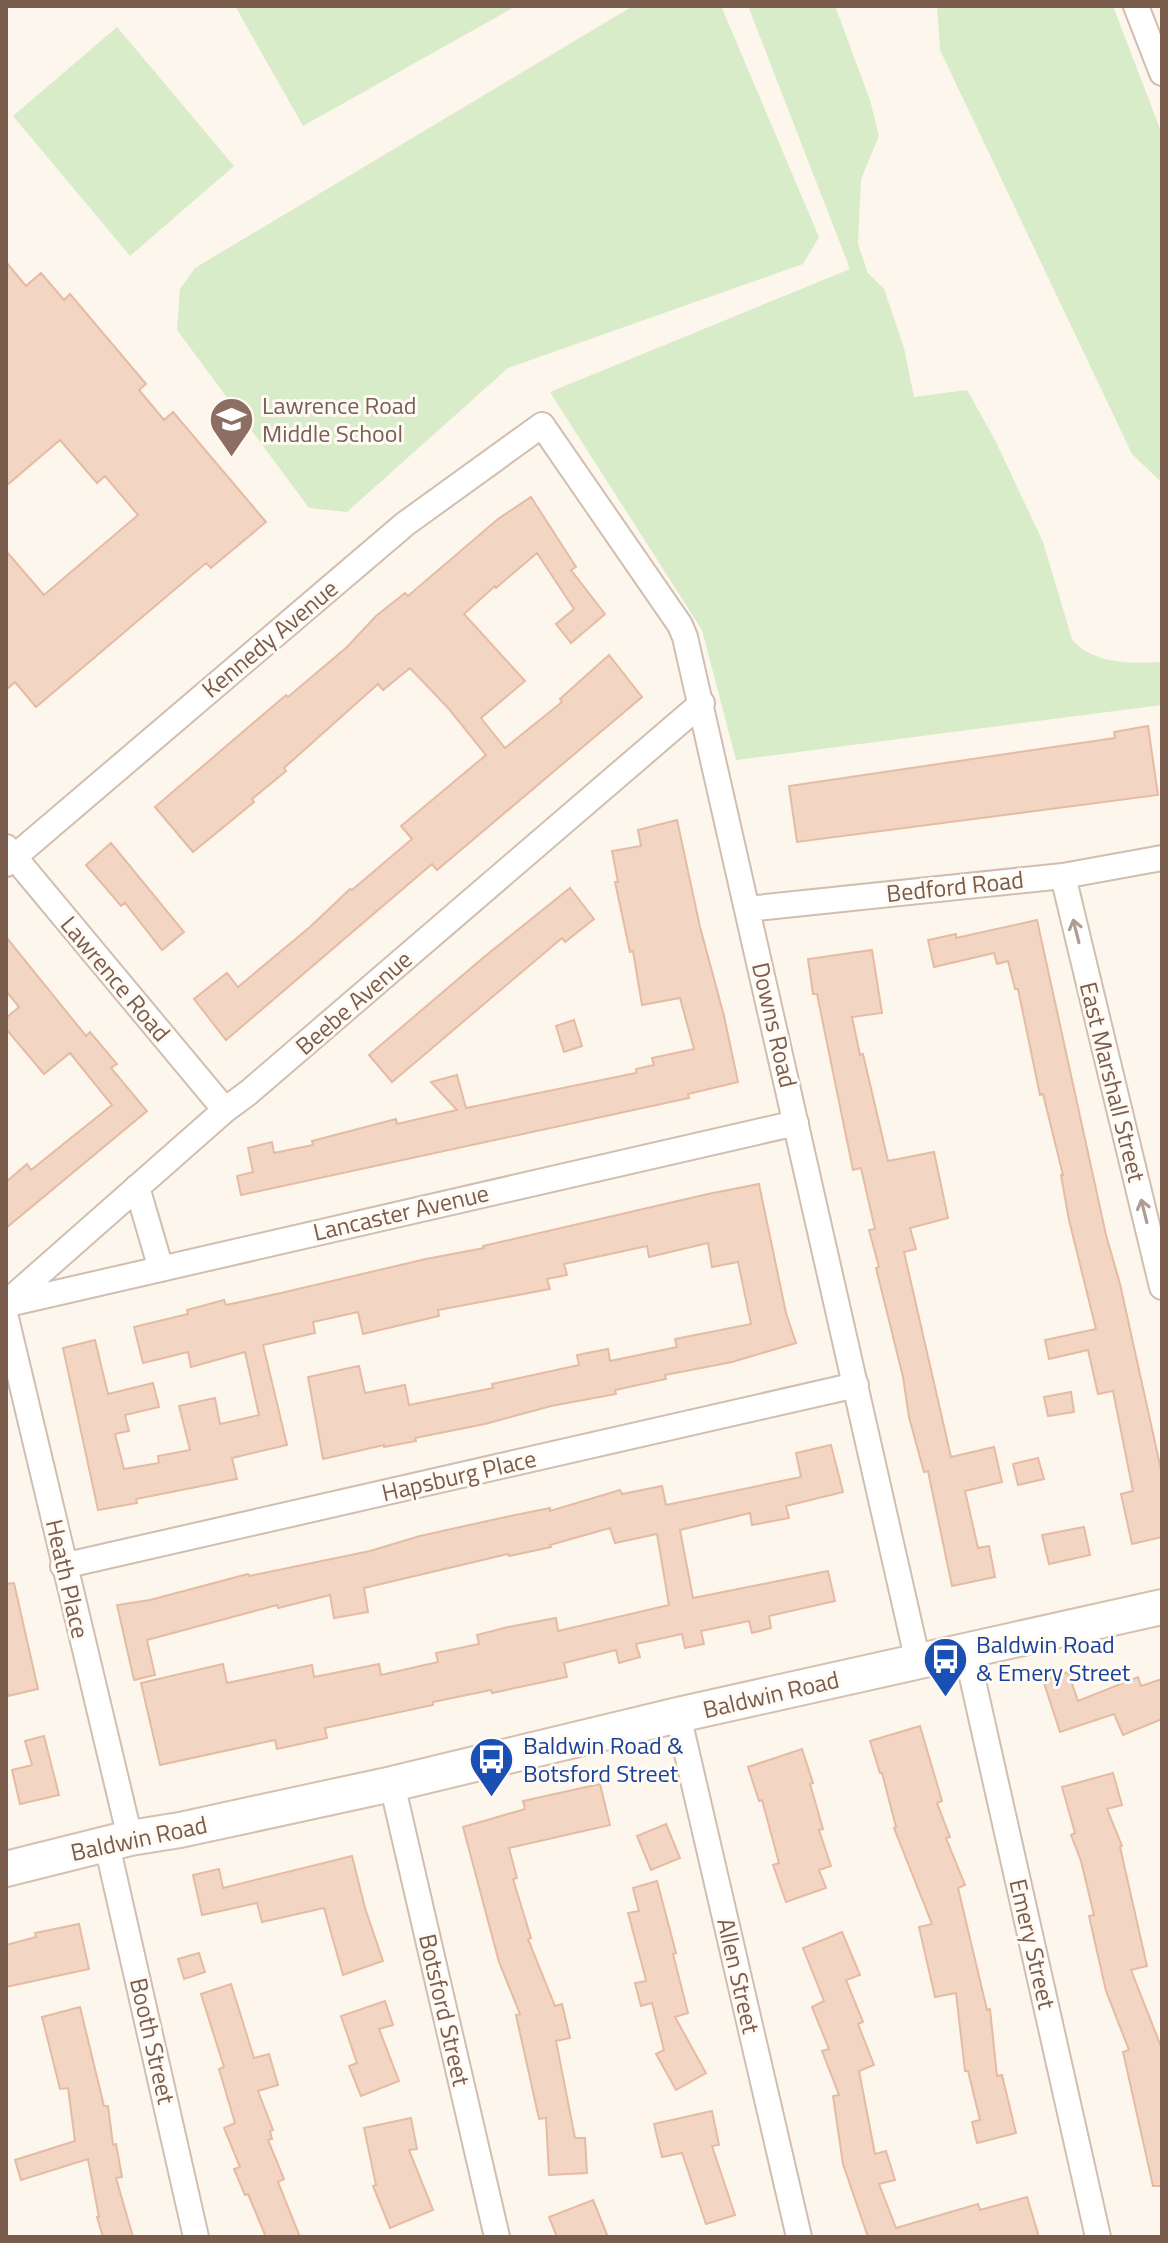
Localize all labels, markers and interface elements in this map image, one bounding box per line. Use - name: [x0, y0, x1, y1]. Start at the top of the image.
- place label: Lawrence Road Middle School: [262, 387, 417, 451]
- school or university icon: Lawrence Road Middle School: [207, 396, 255, 459]
- street label: Kennedy Avenue: [193, 570, 345, 706]
- street label: Bedford Road: [884, 861, 1025, 911]
- street label: Lawrence Road: [52, 908, 179, 1049]
- one-way arrow: [1068, 919, 1083, 945]
- street label: Beebe Avenue: [287, 941, 420, 1063]
- street label: Downs Road: [743, 959, 807, 1091]
- street label: East Marshall Street: [1071, 978, 1155, 1186]
- street label: Lancaster Avenue: [309, 1174, 492, 1250]
- one-way arrow: [1135, 1199, 1150, 1225]
- street label: Hapsburg Place: [378, 1440, 540, 1510]
- street label: Heath Place: [37, 1516, 99, 1642]
- place label: Baldwin Road & Emery Street: [976, 1626, 1131, 1690]
- bus stop icon: Baldwin Road & Emery Street: [921, 1635, 969, 1698]
- street label: Baldwin Road: [699, 1661, 842, 1727]
- place label: Baldwin Road & Botsford Street: [523, 1727, 684, 1791]
- bus stop icon: Baldwin Road & Botsford Street: [468, 1736, 516, 1799]
- street label: Baldwin Road: [67, 1806, 210, 1870]
- street label: Emery Street: [1001, 1875, 1066, 2013]
- street label: Allen Street: [708, 1914, 770, 2038]
- street label: Botsford Street: [410, 1930, 480, 2090]
- street label: Booth Street: [121, 1974, 185, 2108]

